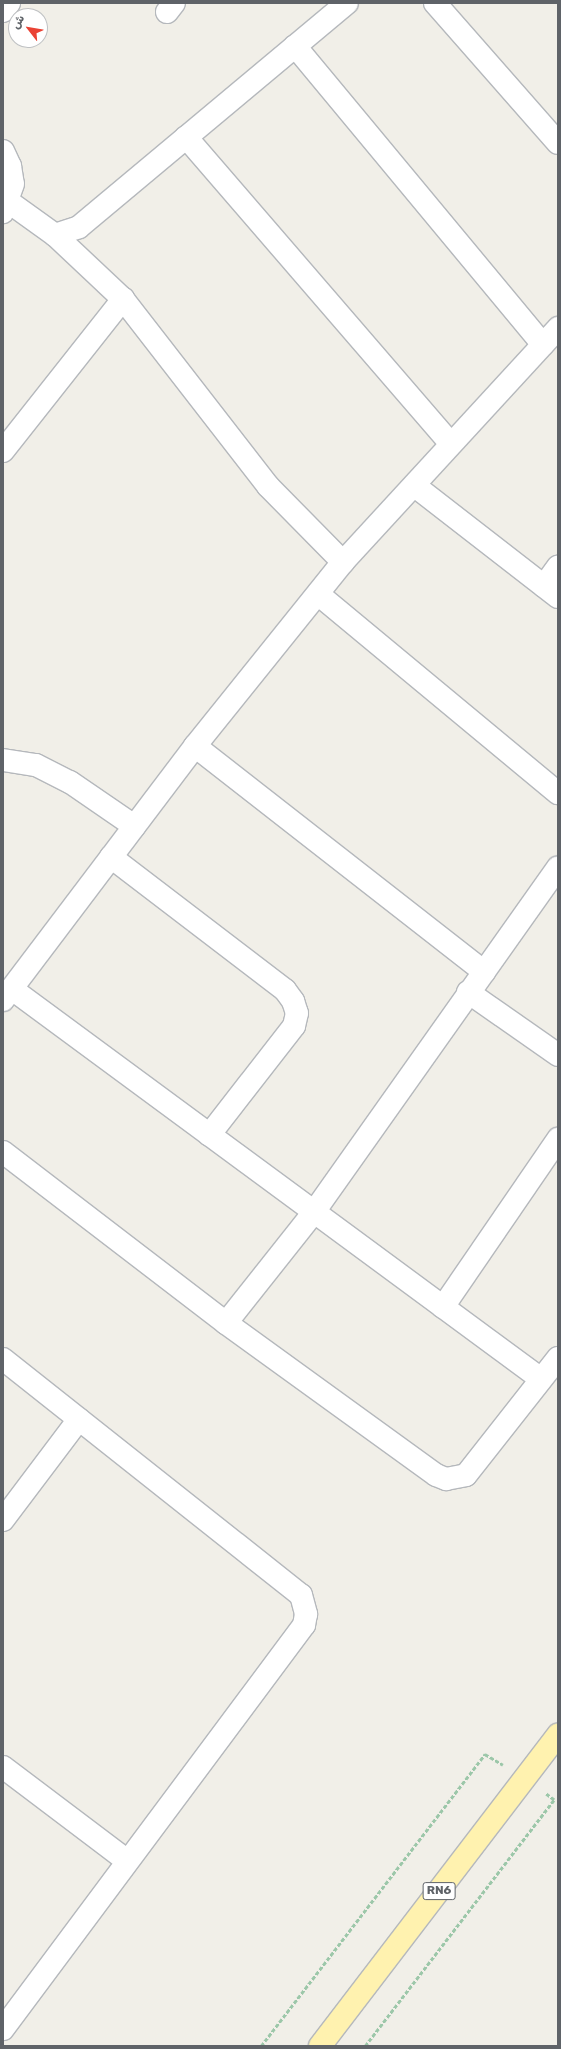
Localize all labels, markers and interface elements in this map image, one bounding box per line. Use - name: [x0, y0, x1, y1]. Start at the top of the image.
- north arrow: [8, 8, 48, 48]
- text: ش: [9, 13, 27, 31]
- road number: RN6: [422, 1881, 456, 1901]

